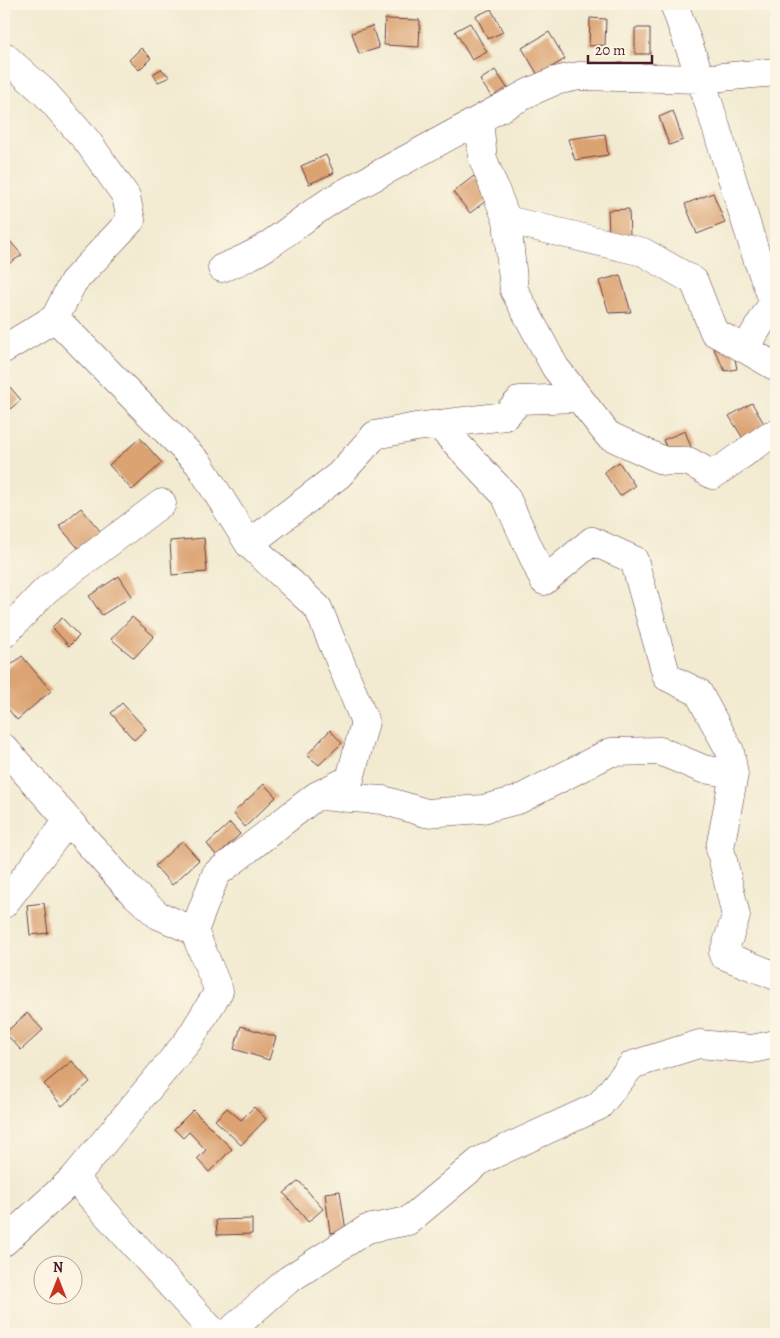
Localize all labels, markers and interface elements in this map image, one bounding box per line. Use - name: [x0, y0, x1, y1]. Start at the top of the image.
- scale bar: [588, 32, 651, 64]
- text: 20 m: [595, 40, 626, 60]
- north arrow: [32, 1256, 82, 1306]
- text: N: [53, 1258, 63, 1277]

